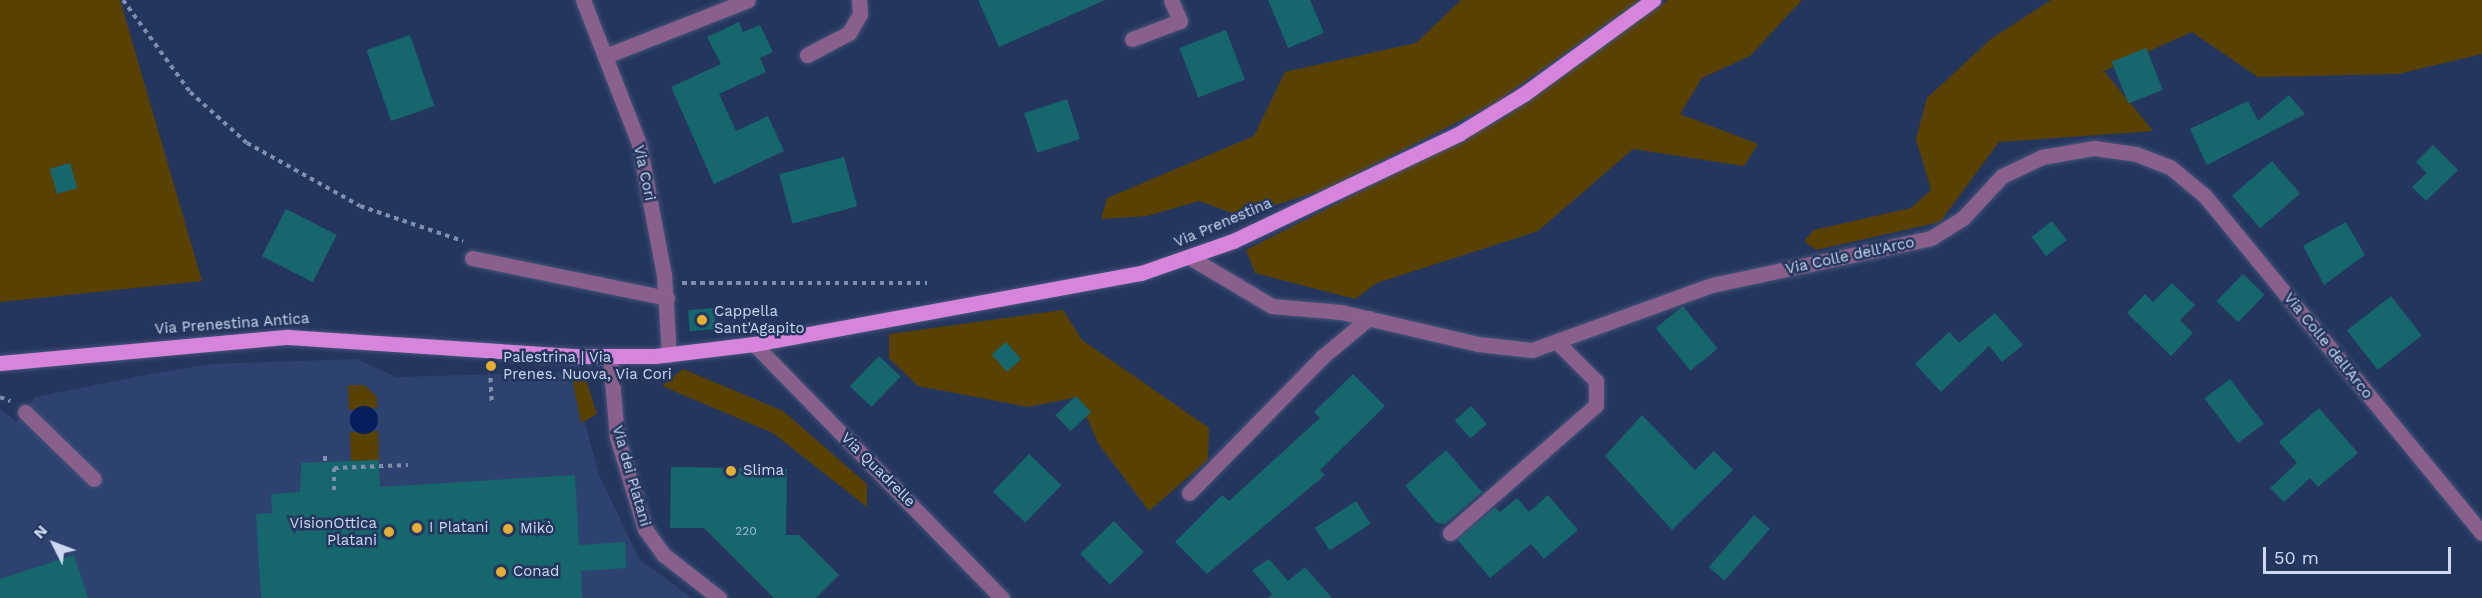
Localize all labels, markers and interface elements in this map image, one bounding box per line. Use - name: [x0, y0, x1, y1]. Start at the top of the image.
- street label: Via Cori: [629, 143, 659, 203]
- street label: Via Prenestina: [1171, 194, 1275, 252]
- street label: Via Colle dell'Arco: [1784, 234, 1916, 278]
- street label: Via Colle dell'Arco: [2280, 289, 2376, 403]
- place label: Cappella Sant'Agapito: [714, 302, 804, 337]
- street label: Via Prenestina Antica: [153, 310, 311, 338]
- marker: Cappella Sant'Agapito: [695, 313, 709, 327]
- place label: Palestrina | Via Prenes. Nuova, Via Cori: [503, 348, 673, 383]
- marker: Palestrina | Via Prenes. Nuova, Via Cori: [484, 359, 498, 373]
- street label: Via dei Platani: [608, 423, 654, 529]
- street label: Via Quadrelle: [837, 429, 919, 511]
- place label: Slima: [743, 462, 784, 480]
- marker: Slima: [724, 464, 738, 478]
- north arrow: [24, 514, 84, 574]
- place label: VisionOttica Platani: [289, 514, 377, 549]
- place label: I Platani: [429, 519, 489, 537]
- place label: Mikò: [520, 520, 554, 538]
- text: N: [29, 521, 51, 542]
- marker: I Platani: [410, 521, 424, 535]
- marker: Mikò: [501, 522, 515, 536]
- marker: VisionOttica Platani: [382, 525, 396, 539]
- house number: 220: [735, 525, 757, 539]
- scale bar: [2266, 535, 2454, 573]
- text: 50 m: [2274, 547, 2319, 568]
- place label: Conad: [513, 563, 559, 581]
- marker: Conad: [494, 565, 508, 579]

